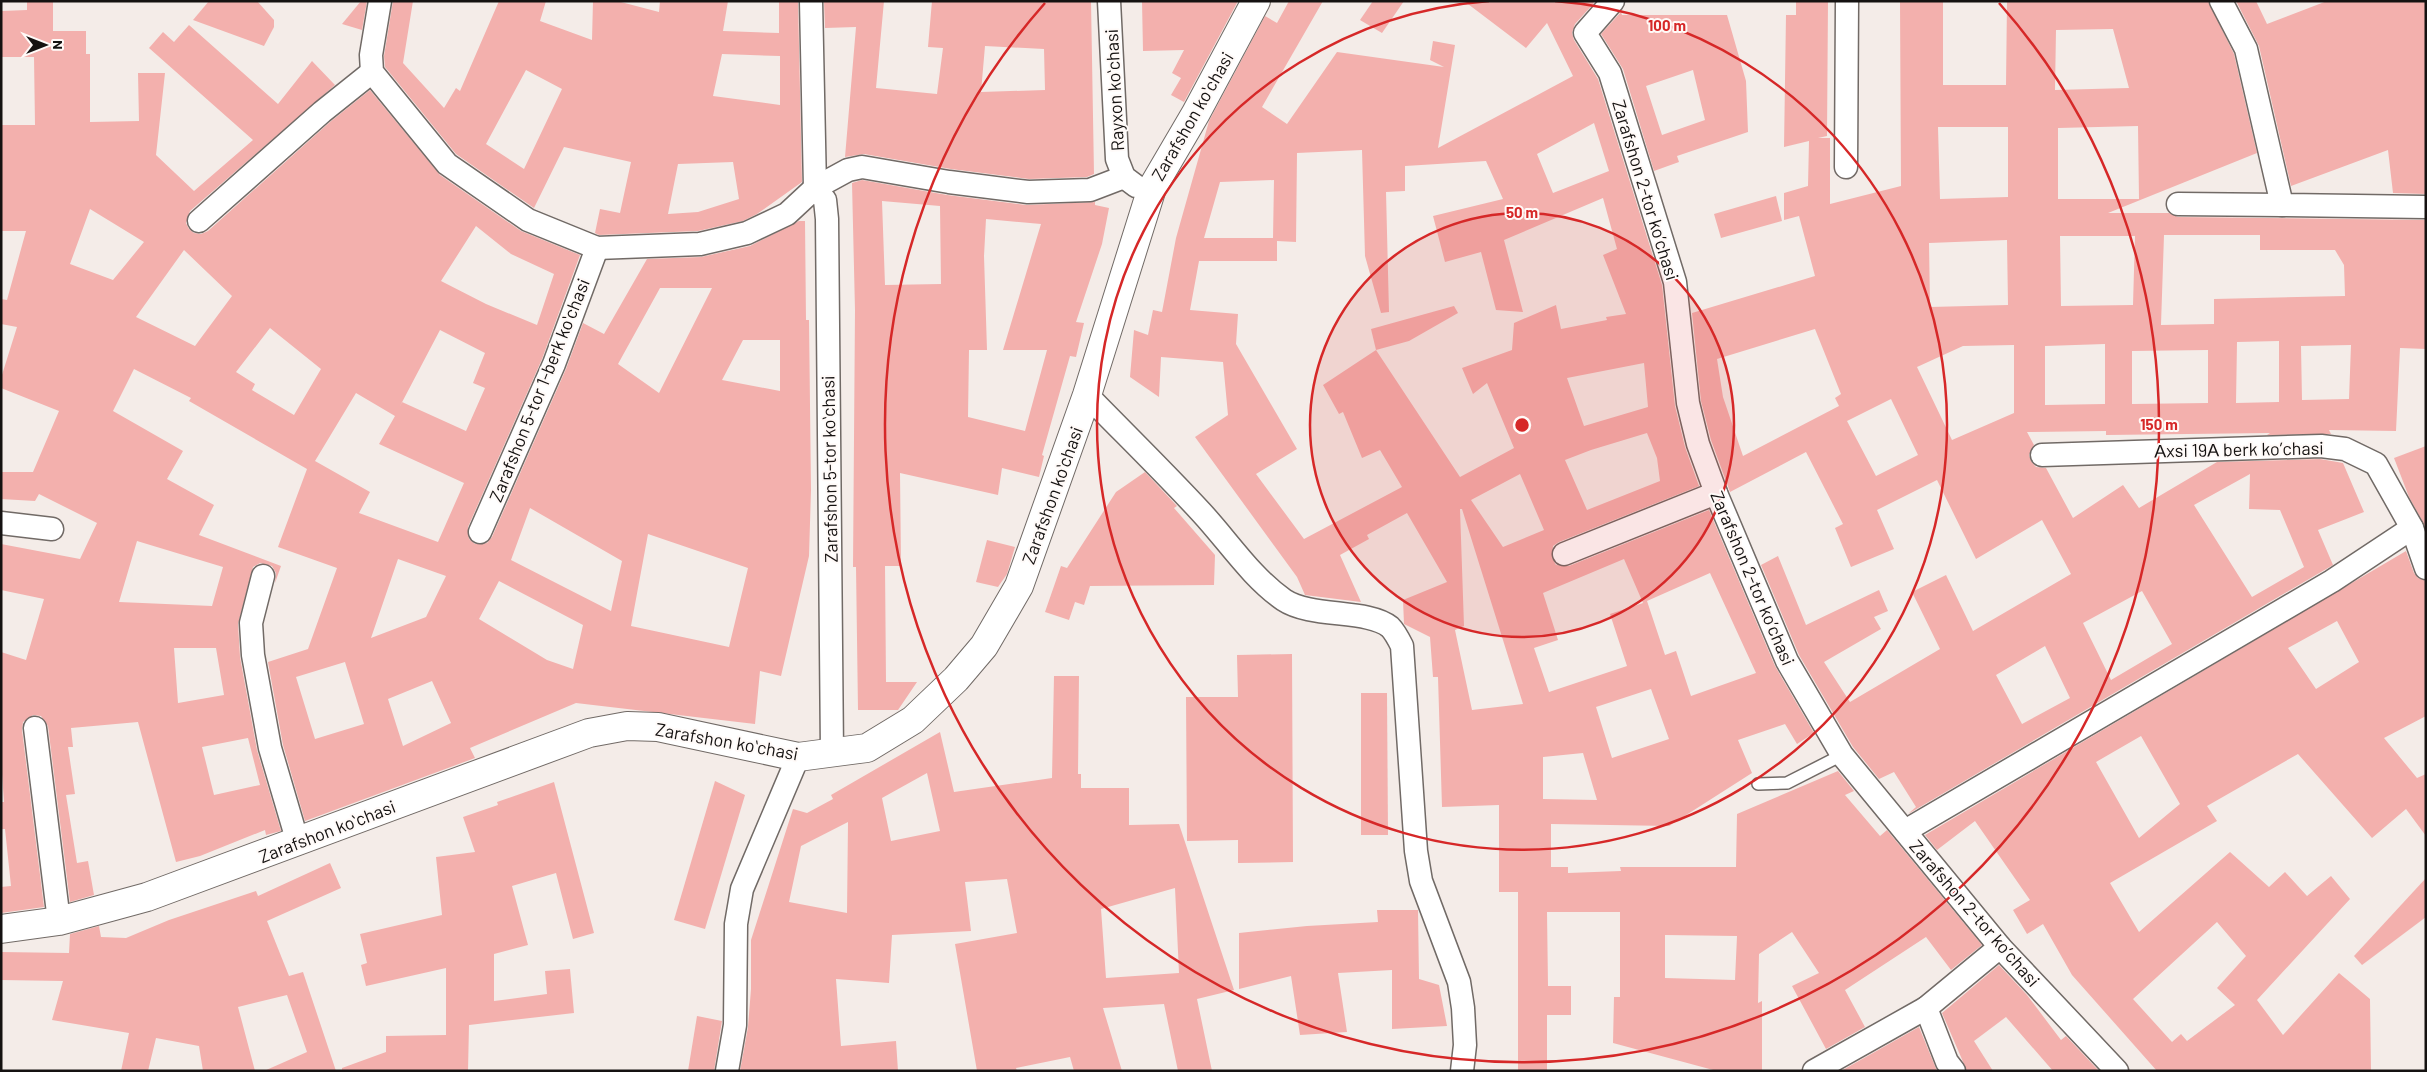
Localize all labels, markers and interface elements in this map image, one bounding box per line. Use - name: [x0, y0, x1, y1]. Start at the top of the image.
- text: 100 m: [1648, 16, 1686, 34]
- north arrow: [20, 20, 70, 70]
- street label: Rayxon koʻchasi: [1100, 28, 1128, 152]
- text: N: [50, 40, 67, 50]
- street label: Zarafshon koʻchasi: [1146, 48, 1238, 184]
- street label: Zarafshon 2-tor koʼchasi: [1608, 97, 1684, 283]
- text: 50 m: [1506, 203, 1538, 221]
- street label: Zarafshon 5-tor 1-berk koʻchasi: [484, 275, 594, 505]
- street label: Zarafshon 5-tor koʻchasi: [816, 375, 842, 563]
- text: 150 m: [2140, 415, 2178, 433]
- centre of rings: [1513, 416, 1531, 434]
- street label: Zarafshon koʻchasi: [1017, 423, 1087, 567]
- street label: Аxsi 19А berk koʼchasi: [2154, 437, 2324, 461]
- street label: Zarafshon 2-tor koʼchasi: [1706, 487, 1800, 669]
- street label: Zarafshon koʻchasi: [654, 718, 800, 764]
- street label: Zarafshon koʻchasi: [256, 795, 398, 867]
- street label: Zarafshon 2-tor koʼchasi: [1905, 835, 2045, 991]

